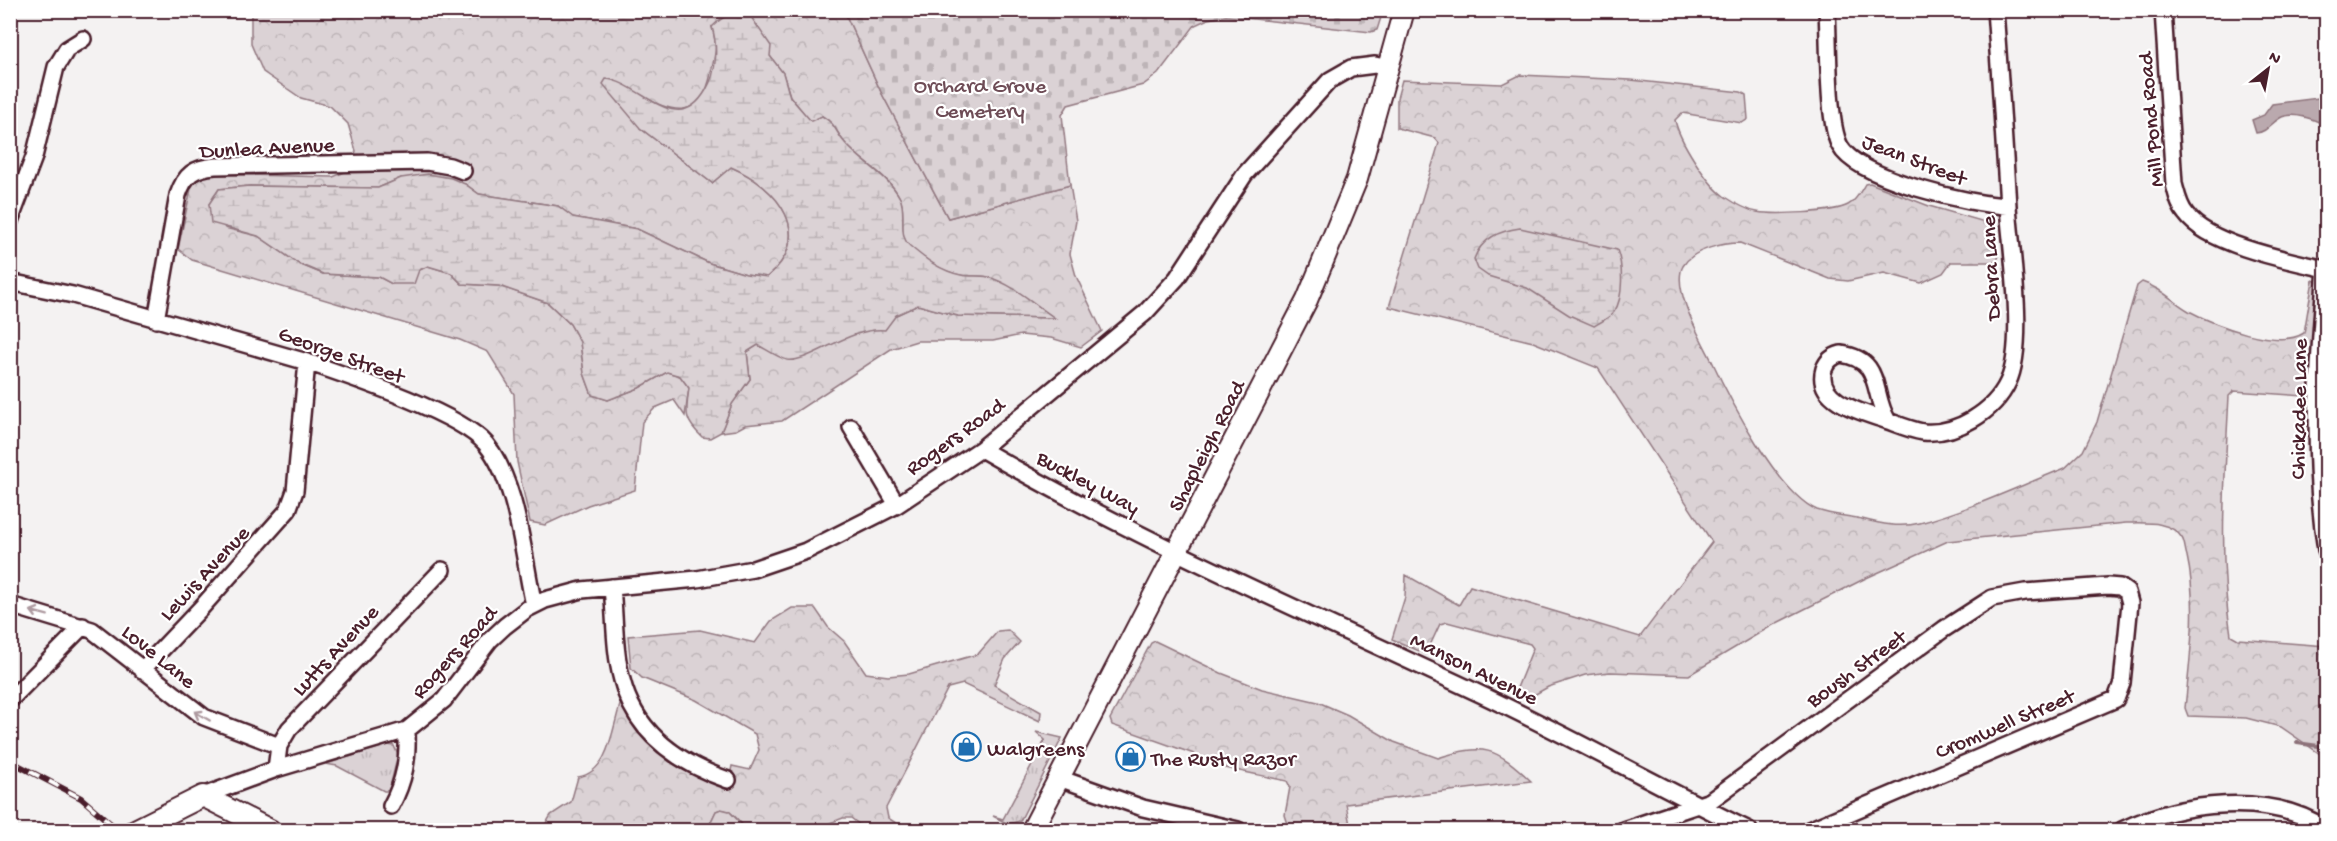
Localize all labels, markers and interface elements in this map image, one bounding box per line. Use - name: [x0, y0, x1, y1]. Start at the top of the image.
- north arrow: [2238, 39, 2298, 99]
- text: N: [2265, 48, 2284, 70]
- street label: Mill Pond Road: [2134, 49, 2172, 188]
- park label: Orchard Grove Cemetery: [914, 75, 1047, 126]
- street label: Jean Street: [1858, 130, 1971, 194]
- street label: Dunlea Avenue: [197, 133, 336, 167]
- street label: Debra Lane: [1977, 214, 2009, 323]
- street label: George Street: [274, 322, 409, 392]
- street label: Chickadee Lane: [2287, 338, 2315, 480]
- street label: Shapleigh Road: [1164, 375, 1254, 517]
- street label: Rogers Road: [902, 392, 1013, 483]
- street label: Buckley Way: [1030, 446, 1143, 523]
- street label: Lewis Avenue: [155, 521, 257, 628]
- street label: Lutts Avenue: [288, 600, 386, 703]
- street label: Rogers Road: [408, 600, 506, 705]
- one-way arrow: [30, 607, 49, 619]
- street label: Love Lane: [115, 620, 200, 696]
- street label: Boush Street: [1802, 624, 1914, 716]
- street label: Manson Avenue: [1405, 628, 1542, 713]
- street label: Cromwell Street: [1932, 684, 2081, 767]
- one-way arrow: [194, 709, 211, 721]
- shop icon: Walgreens: [950, 731, 982, 763]
- place label: Walgreens: [987, 738, 1085, 764]
- shop icon: The Rusty Razor: [1114, 741, 1146, 773]
- place label: The Rusty Razor: [1149, 748, 1298, 774]

